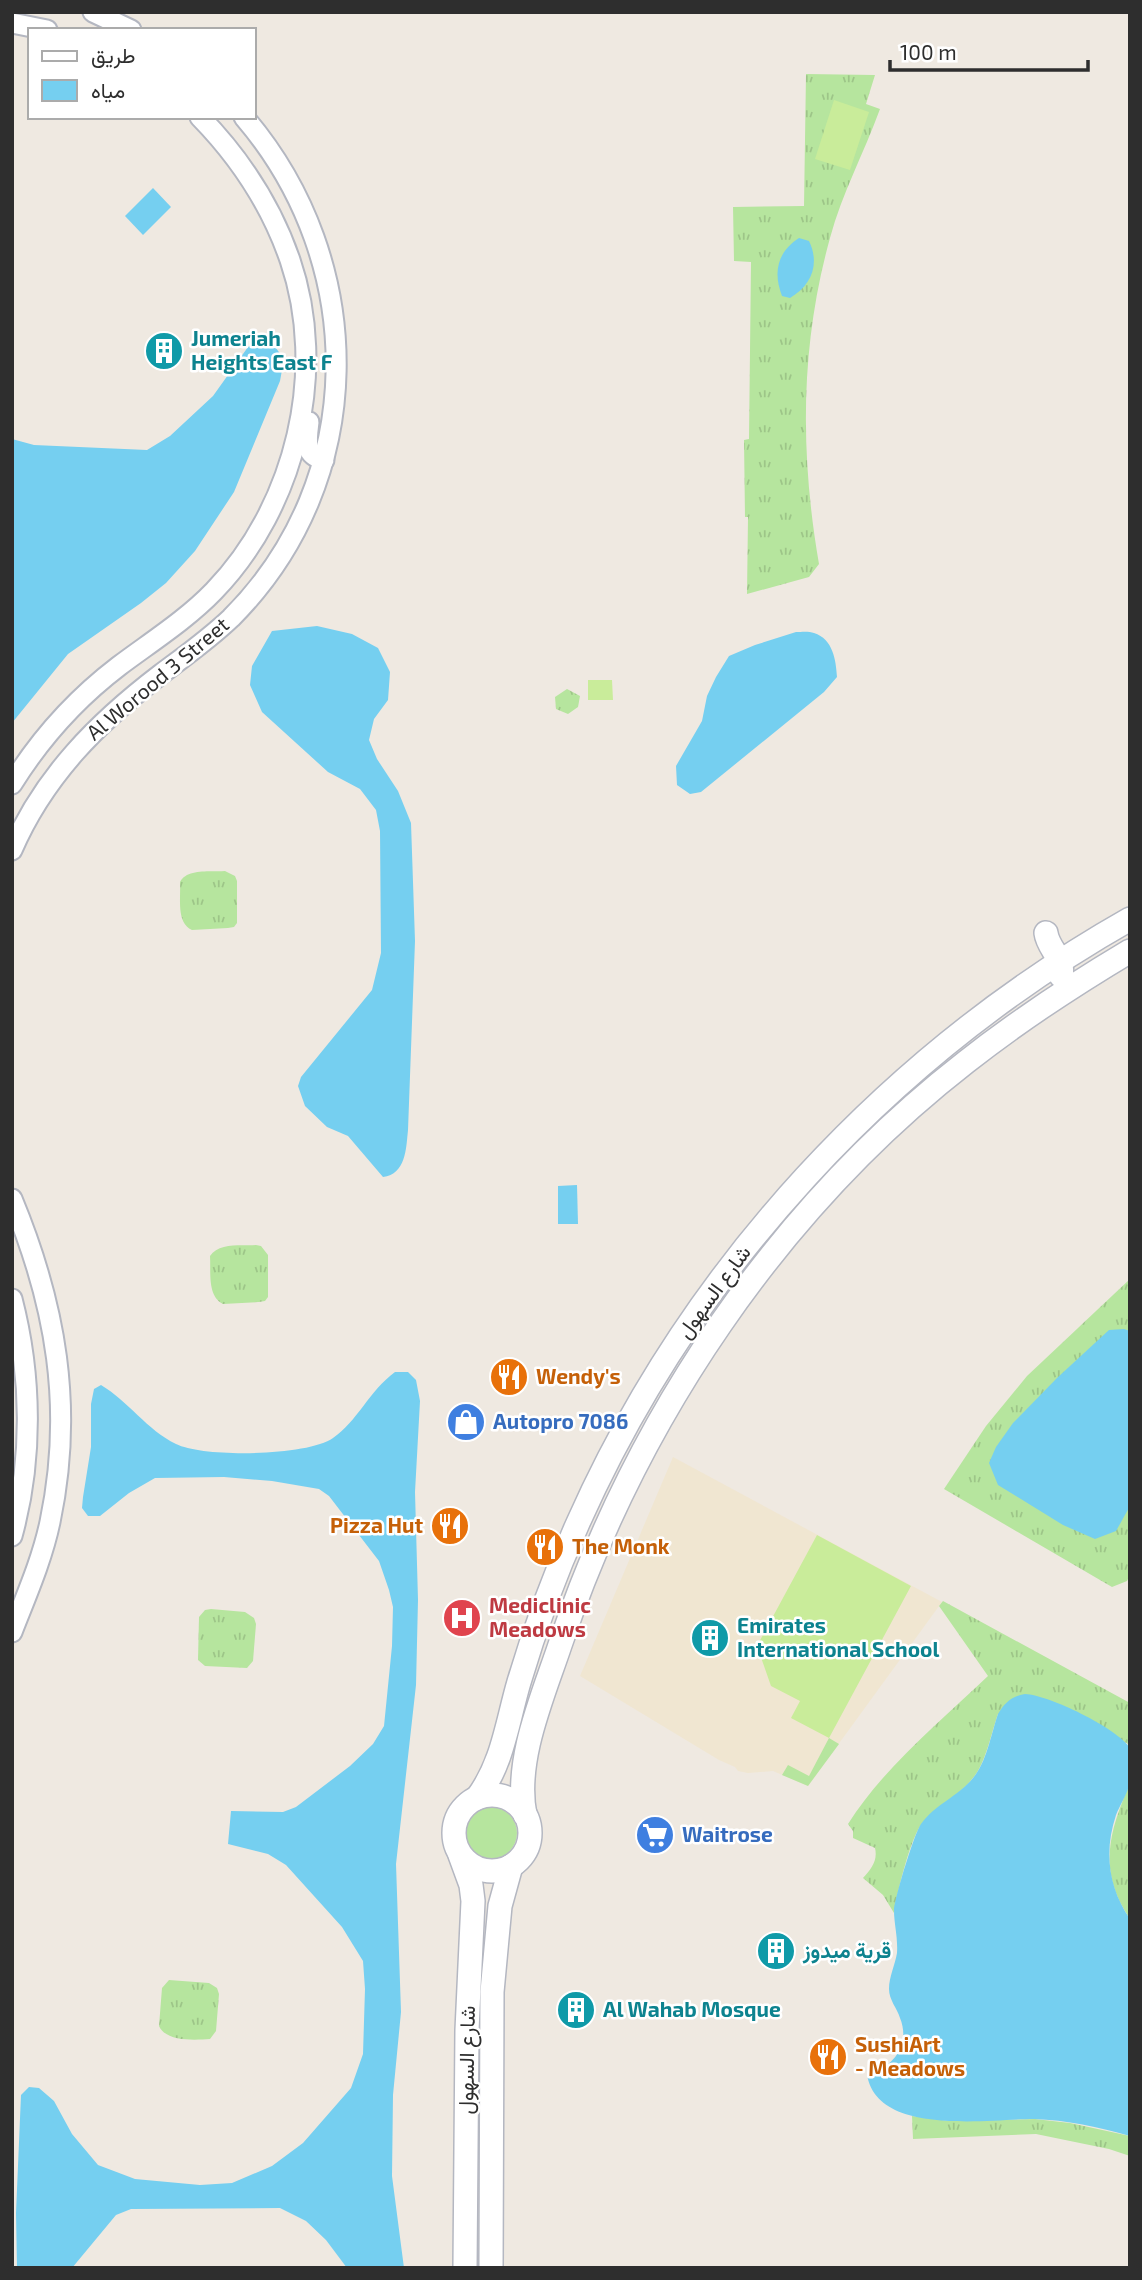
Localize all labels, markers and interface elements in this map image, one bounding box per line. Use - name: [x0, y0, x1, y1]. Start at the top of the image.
- legend: [28, 28, 256, 119]
- scale bar: [890, 28, 1088, 72]
- text: 100 m: [900, 39, 957, 64]
- text: طريق: [91, 42, 136, 69]
- text: مياه: [91, 77, 125, 103]
- place label: Jumeriah Heights East F: [191, 325, 333, 374]
- building icon: Jumeriah Heights East F: [143, 330, 185, 372]
- street label: Al Worood 3 Street: [81, 611, 233, 745]
- street label: شارع السهول: [671, 1240, 757, 1344]
- restaurant icon: Wendy's: [488, 1356, 530, 1398]
- place label: Wendy's: [536, 1363, 621, 1389]
- shop icon: Autopro 7086: [445, 1401, 487, 1443]
- place label: Autopro 7086: [493, 1408, 628, 1433]
- restaurant icon: Pizza Hut: [429, 1505, 471, 1547]
- place label: Pizza Hut: [330, 1512, 423, 1537]
- restaurant icon: The Monk: [524, 1526, 566, 1568]
- place label: The Monk: [572, 1533, 670, 1558]
- place label: Mediclinic Meadows: [489, 1592, 591, 1641]
- hospital icon: Mediclinic Meadows: [441, 1597, 483, 1639]
- place label: Emirates International School: [737, 1612, 940, 1661]
- building icon: Emirates International School: [689, 1617, 731, 1659]
- supermarket icon: Waitrose: [634, 1814, 676, 1856]
- place label: Waitrose: [682, 1821, 773, 1846]
- building icon: قرية ميدوز: [755, 1930, 797, 1972]
- place label: قرية ميدوز: [802, 1937, 891, 1964]
- building icon: Al Wahab Mosque: [555, 1989, 597, 2031]
- place label: Al Wahab Mosque: [603, 1996, 781, 2021]
- street label: شارع السهول: [452, 2005, 482, 2115]
- place label: SushiArt - Meadows: [855, 2031, 965, 2080]
- restaurant icon: SushiArt - Meadows: [807, 2036, 849, 2078]

